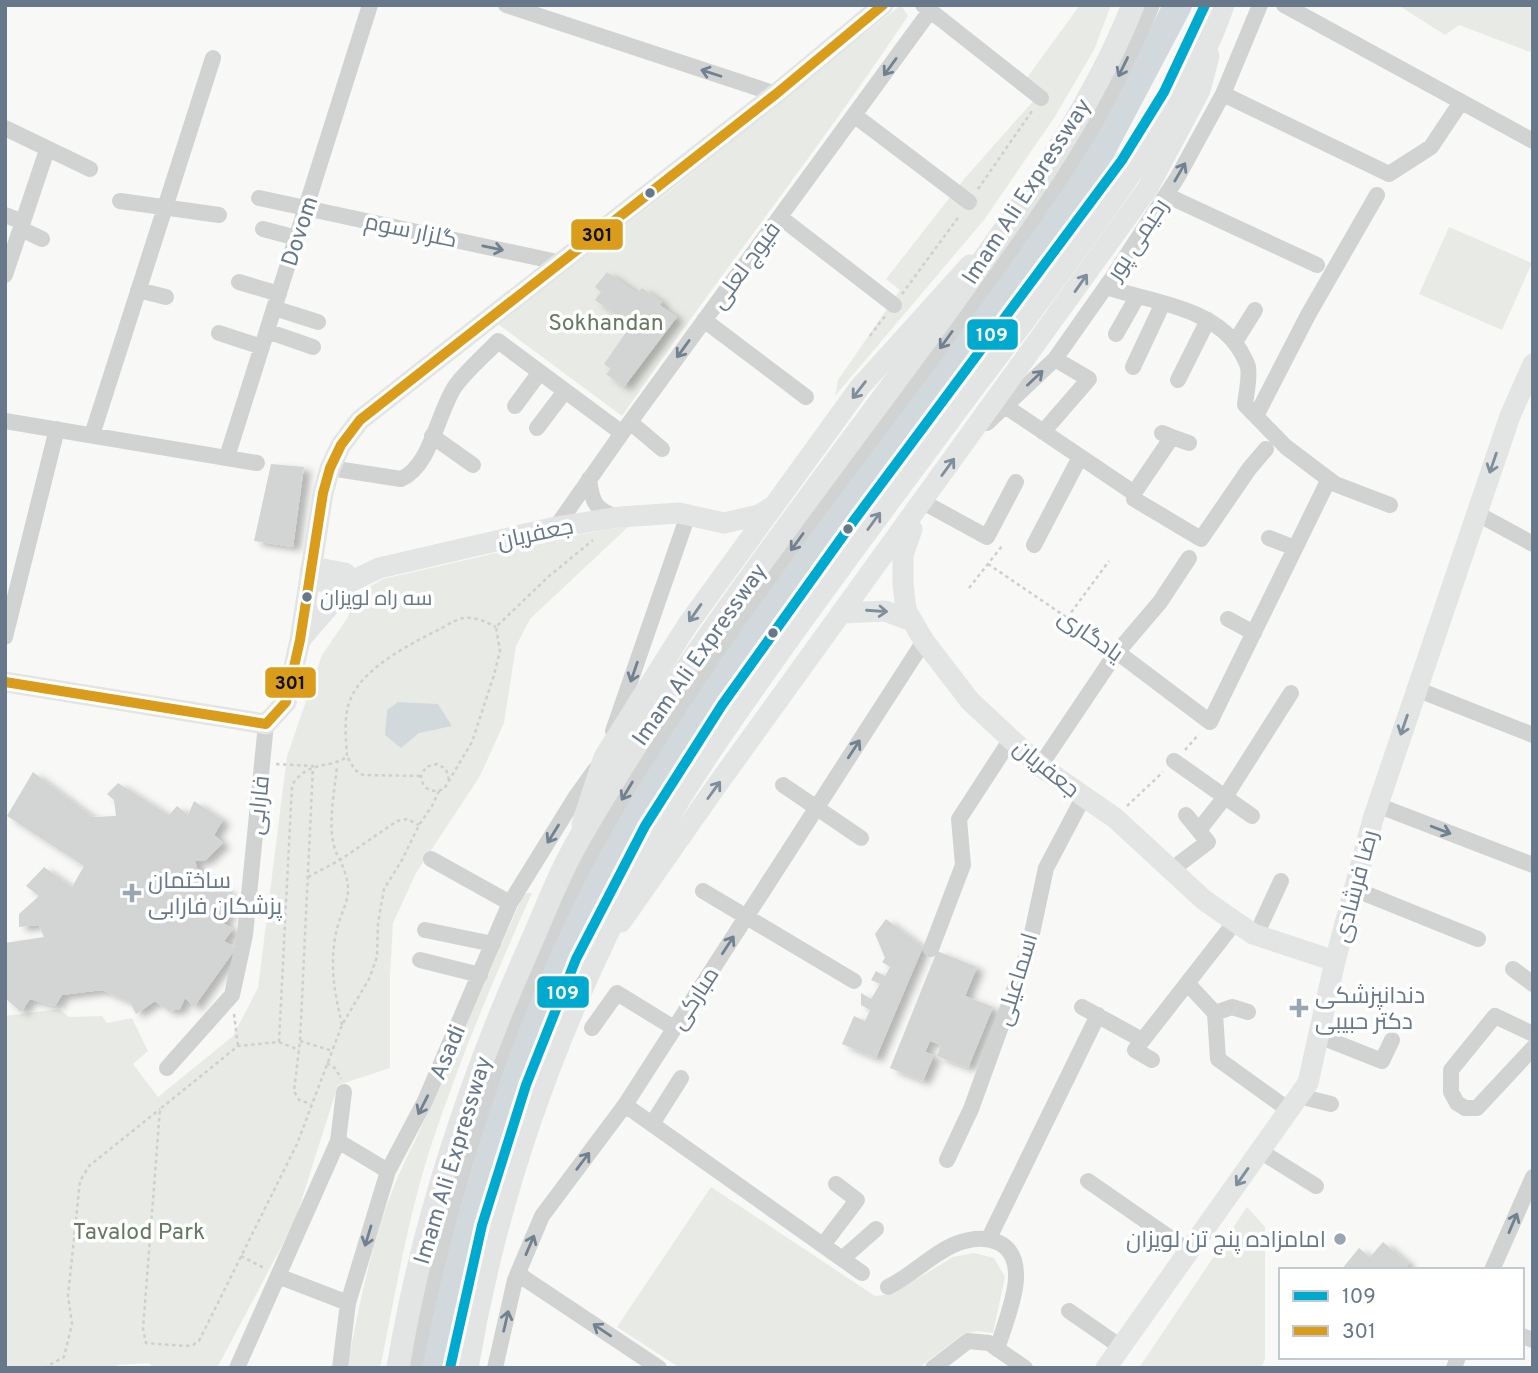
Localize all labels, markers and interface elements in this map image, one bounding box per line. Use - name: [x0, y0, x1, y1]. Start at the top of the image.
- one-way arrow: [1116, 56, 1130, 77]
- one-way arrow: [883, 57, 897, 76]
- one-way arrow: [701, 65, 723, 78]
- street label: Imam Ali Expressway: [957, 94, 1099, 291]
- one-way arrow: [1173, 163, 1187, 183]
- unlabelled marker: [643, 186, 657, 200]
- street label: Dovom: [276, 193, 326, 271]
- street label: رحیمی پور: [1101, 194, 1176, 289]
- street label: گلزار سوم: [362, 209, 459, 256]
- street label: فیوج لعلی: [706, 217, 788, 316]
- line badge: 301: [570, 218, 624, 251]
- text: 301: [581, 224, 613, 248]
- one-way arrow: [481, 241, 504, 255]
- one-way arrow: [1074, 274, 1088, 293]
- park label: Sokhandan: [548, 310, 664, 339]
- line badge: 109: [966, 318, 1019, 351]
- text: 109: [976, 324, 1008, 348]
- one-way arrow: [939, 330, 954, 349]
- one-way arrow: [676, 339, 690, 358]
- one-way arrow: [1026, 369, 1043, 386]
- one-way arrow: [851, 381, 866, 399]
- one-way arrow: [1486, 452, 1499, 474]
- one-way arrow: [940, 458, 955, 477]
- one-way arrow: [867, 512, 882, 531]
- street label: جعفریان: [495, 513, 576, 558]
- unlabelled marker: [841, 522, 855, 536]
- one-way arrow: [789, 532, 804, 551]
- street label: Imam Ali Expressway: [627, 559, 775, 752]
- place label: سه راه لویزان: [320, 586, 432, 613]
- marker: سه راه لویزان: [300, 590, 314, 604]
- one-way arrow: [688, 603, 702, 622]
- street label: یادگاری: [1051, 604, 1128, 670]
- one-way arrow: [865, 605, 888, 618]
- unlabelled marker: [766, 626, 780, 640]
- one-way arrow: [627, 661, 639, 683]
- line badge: 301: [264, 666, 317, 699]
- text: 301: [274, 672, 306, 696]
- one-way arrow: [1397, 713, 1409, 735]
- street label: جعفریان: [1006, 734, 1085, 806]
- one-way arrow: [847, 740, 861, 760]
- street label: فارابی: [243, 774, 278, 836]
- one-way arrow: [620, 780, 634, 800]
- one-way arrow: [706, 781, 721, 800]
- one-way arrow: [545, 823, 559, 843]
- one-way arrow: [1430, 825, 1451, 837]
- street label: رضا فرشادی: [1328, 827, 1386, 946]
- place label: ساختمان پزشکان فارابی: [148, 868, 282, 923]
- marker: ساختمان پزشکان فارابی: [122, 883, 142, 903]
- street label: اسماعیلی: [991, 930, 1046, 1030]
- one-way arrow: [722, 935, 736, 955]
- street label: مبارکی: [665, 962, 727, 1036]
- line badge: 109: [536, 975, 590, 1009]
- text: 109: [547, 982, 579, 1006]
- place label: دندانپزشکی دکتر حبیبی: [1315, 983, 1425, 1038]
- marker: دندانپزشکی دکتر حبیبی: [1289, 998, 1309, 1018]
- street label: Asadi: [425, 1021, 474, 1085]
- street label: Imam Ali Expressway: [409, 1053, 500, 1268]
- one-way arrow: [415, 1094, 429, 1115]
- one-way arrow: [576, 1152, 590, 1171]
- one-way arrow: [1235, 1167, 1249, 1186]
- one-way arrow: [1507, 1213, 1520, 1235]
- park label: Tavalod Park: [73, 1219, 205, 1248]
- one-way arrow: [361, 1225, 374, 1247]
- place label: امامزاده پنج تن لویزان: [1126, 1227, 1326, 1256]
- marker: امامزاده پنج تن لویزان: [1332, 1231, 1348, 1247]
- one-way arrow: [524, 1235, 537, 1256]
- legend: [1279, 1268, 1524, 1359]
- text: 109: [1342, 1284, 1376, 1311]
- one-way arrow: [500, 1310, 513, 1333]
- text: 301: [1342, 1319, 1376, 1346]
- one-way arrow: [593, 1323, 612, 1337]

